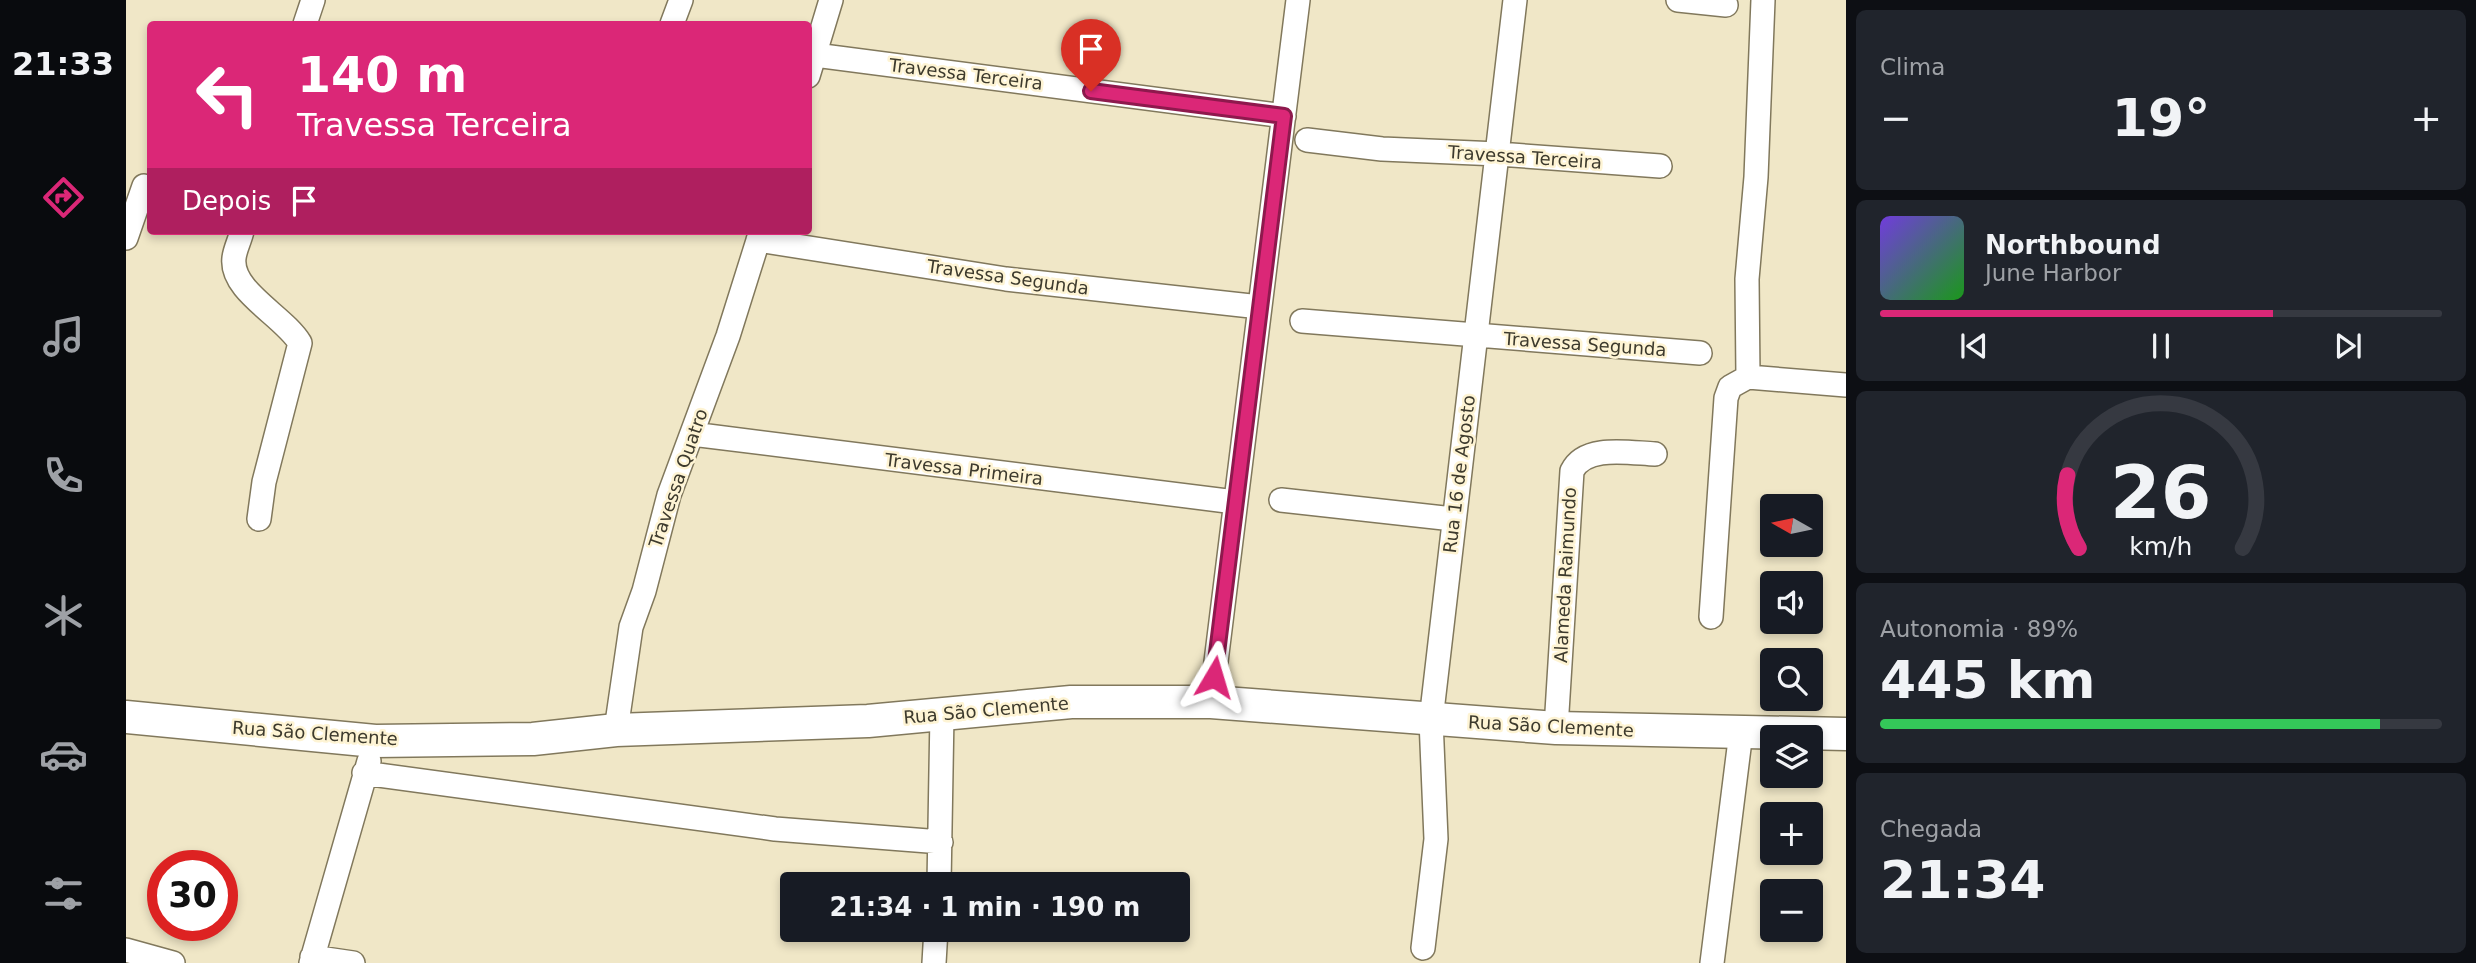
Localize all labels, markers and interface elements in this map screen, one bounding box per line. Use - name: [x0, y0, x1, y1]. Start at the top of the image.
- pin: [1061, 19, 1121, 91]
- icon: arrive: [1072, 30, 1110, 68]
- text: 21:33: [12, 45, 114, 83]
- text: 140 m: [297, 47, 467, 104]
- icon: left: [182, 49, 273, 140]
- street label: Travessa Terceira: [887, 54, 1044, 94]
- text: Clima: [1880, 54, 1945, 80]
- text: 19°: [2112, 88, 2210, 148]
- text: −: [1880, 96, 1912, 140]
- text: +: [2410, 96, 2442, 140]
- text: Travessa Terceira: [297, 106, 572, 144]
- street label: Travessa Terceira: [1446, 141, 1603, 173]
- icon: directions: [39, 173, 88, 222]
- icon: arrive: [285, 182, 323, 220]
- text: Depois: [182, 186, 271, 216]
- text: Northbound: [1985, 230, 2161, 260]
- street label: Travessa Segunda: [925, 255, 1090, 299]
- text: June Harbor: [1985, 260, 2121, 286]
- icon: music: [39, 312, 88, 361]
- icon: previous: [1955, 327, 1993, 365]
- icon: pause: [2142, 327, 2180, 365]
- icon: next: [2329, 327, 2367, 365]
- street label: Travessa Segunda: [1502, 328, 1667, 360]
- street label: Rua 16 de Agosto: [1439, 394, 1479, 554]
- street label: Travessa Quatro: [644, 406, 712, 551]
- street label: Travessa Primeira: [883, 449, 1044, 489]
- text: 26: [2110, 450, 2212, 535]
- icon: phone: [39, 451, 88, 500]
- street label: Alameda Raimundo: [1550, 487, 1580, 663]
- north arrow: [1760, 494, 1824, 556]
- map controls: [1760, 494, 1823, 942]
- text: km/h: [2129, 531, 2193, 560]
- button: sound: [1760, 571, 1823, 634]
- icon: climate: [39, 591, 88, 640]
- text: Autonomia · 89%: [1880, 616, 2078, 642]
- position arrow: [1177, 640, 1251, 714]
- button: search: [1760, 648, 1823, 711]
- text: 445 km: [1880, 650, 2095, 710]
- street label: Rua São Clemente: [902, 692, 1070, 728]
- street label: Rua São Clemente: [1468, 711, 1634, 741]
- street label: Rua São Clemente: [232, 717, 398, 749]
- button: layers: [1760, 725, 1823, 788]
- icon: car: [39, 730, 88, 779]
- button: +: [1760, 802, 1823, 865]
- text: Chegada: [1880, 816, 1982, 842]
- speed limit sign: 30: [147, 850, 238, 941]
- text: 21:34: [1880, 850, 2046, 910]
- icon: filters: [39, 869, 88, 918]
- button: −: [1760, 879, 1823, 942]
- text: 21:34 · 1 min · 190 m: [830, 892, 1140, 922]

